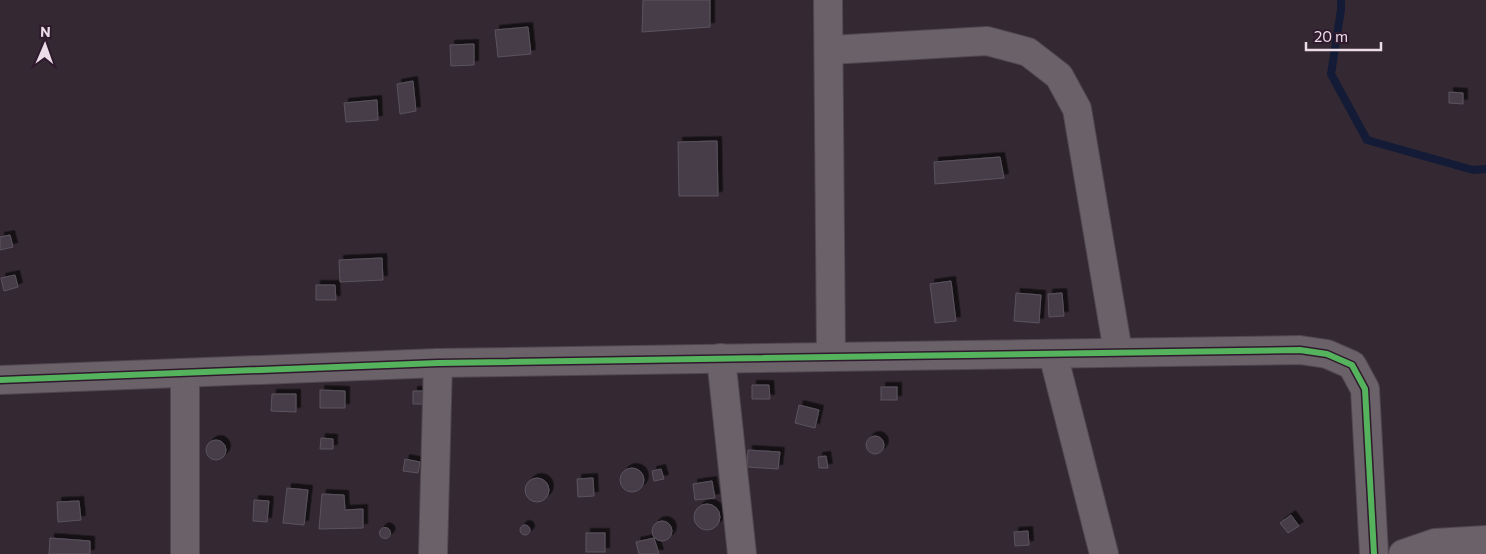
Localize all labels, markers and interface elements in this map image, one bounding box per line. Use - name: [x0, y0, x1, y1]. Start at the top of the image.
- north arrow: [20, 20, 70, 70]
- scale bar: [1306, 20, 1381, 52]
- text: N: [40, 23, 51, 40]
- text: 20 m: [1314, 27, 1348, 45]

